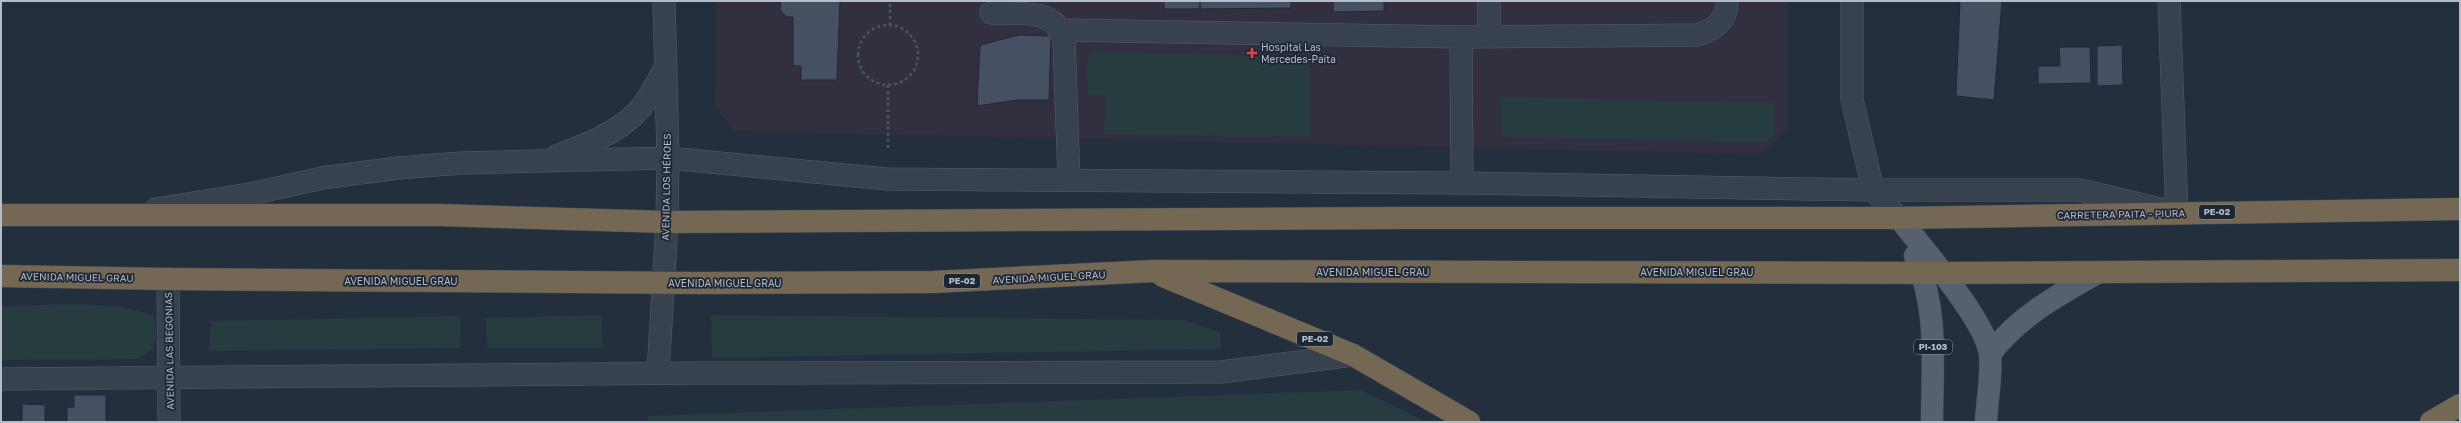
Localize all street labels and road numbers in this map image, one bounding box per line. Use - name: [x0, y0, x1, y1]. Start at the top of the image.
- street label: AVENIDA LOS HÉROES: [659, 133, 673, 241]
- road number: PE-02: [2199, 205, 2235, 219]
- street label: CARRETERA PAITA - PIURA: [2057, 207, 2186, 221]
- street label: AVENIDA MIGUEL GRAU: [1316, 266, 1430, 278]
- street label: AVENIDA MIGUEL GRAU: [1640, 266, 1754, 278]
- street label: AVENIDA MIGUEL GRAU: [992, 268, 1106, 286]
- street label: AVENIDA MIGUEL GRAU: [20, 270, 134, 284]
- road number: PE-02: [944, 274, 980, 288]
- street label: AVENIDA MIGUEL GRAU: [344, 275, 458, 287]
- street label: AVENIDA MIGUEL GRAU: [668, 277, 782, 289]
- street label: AVENIDA LAS BEGONIAS: [162, 292, 176, 410]
- road number: PE-02: [1297, 332, 1333, 346]
- road number: PI-103: [1914, 340, 1952, 354]

